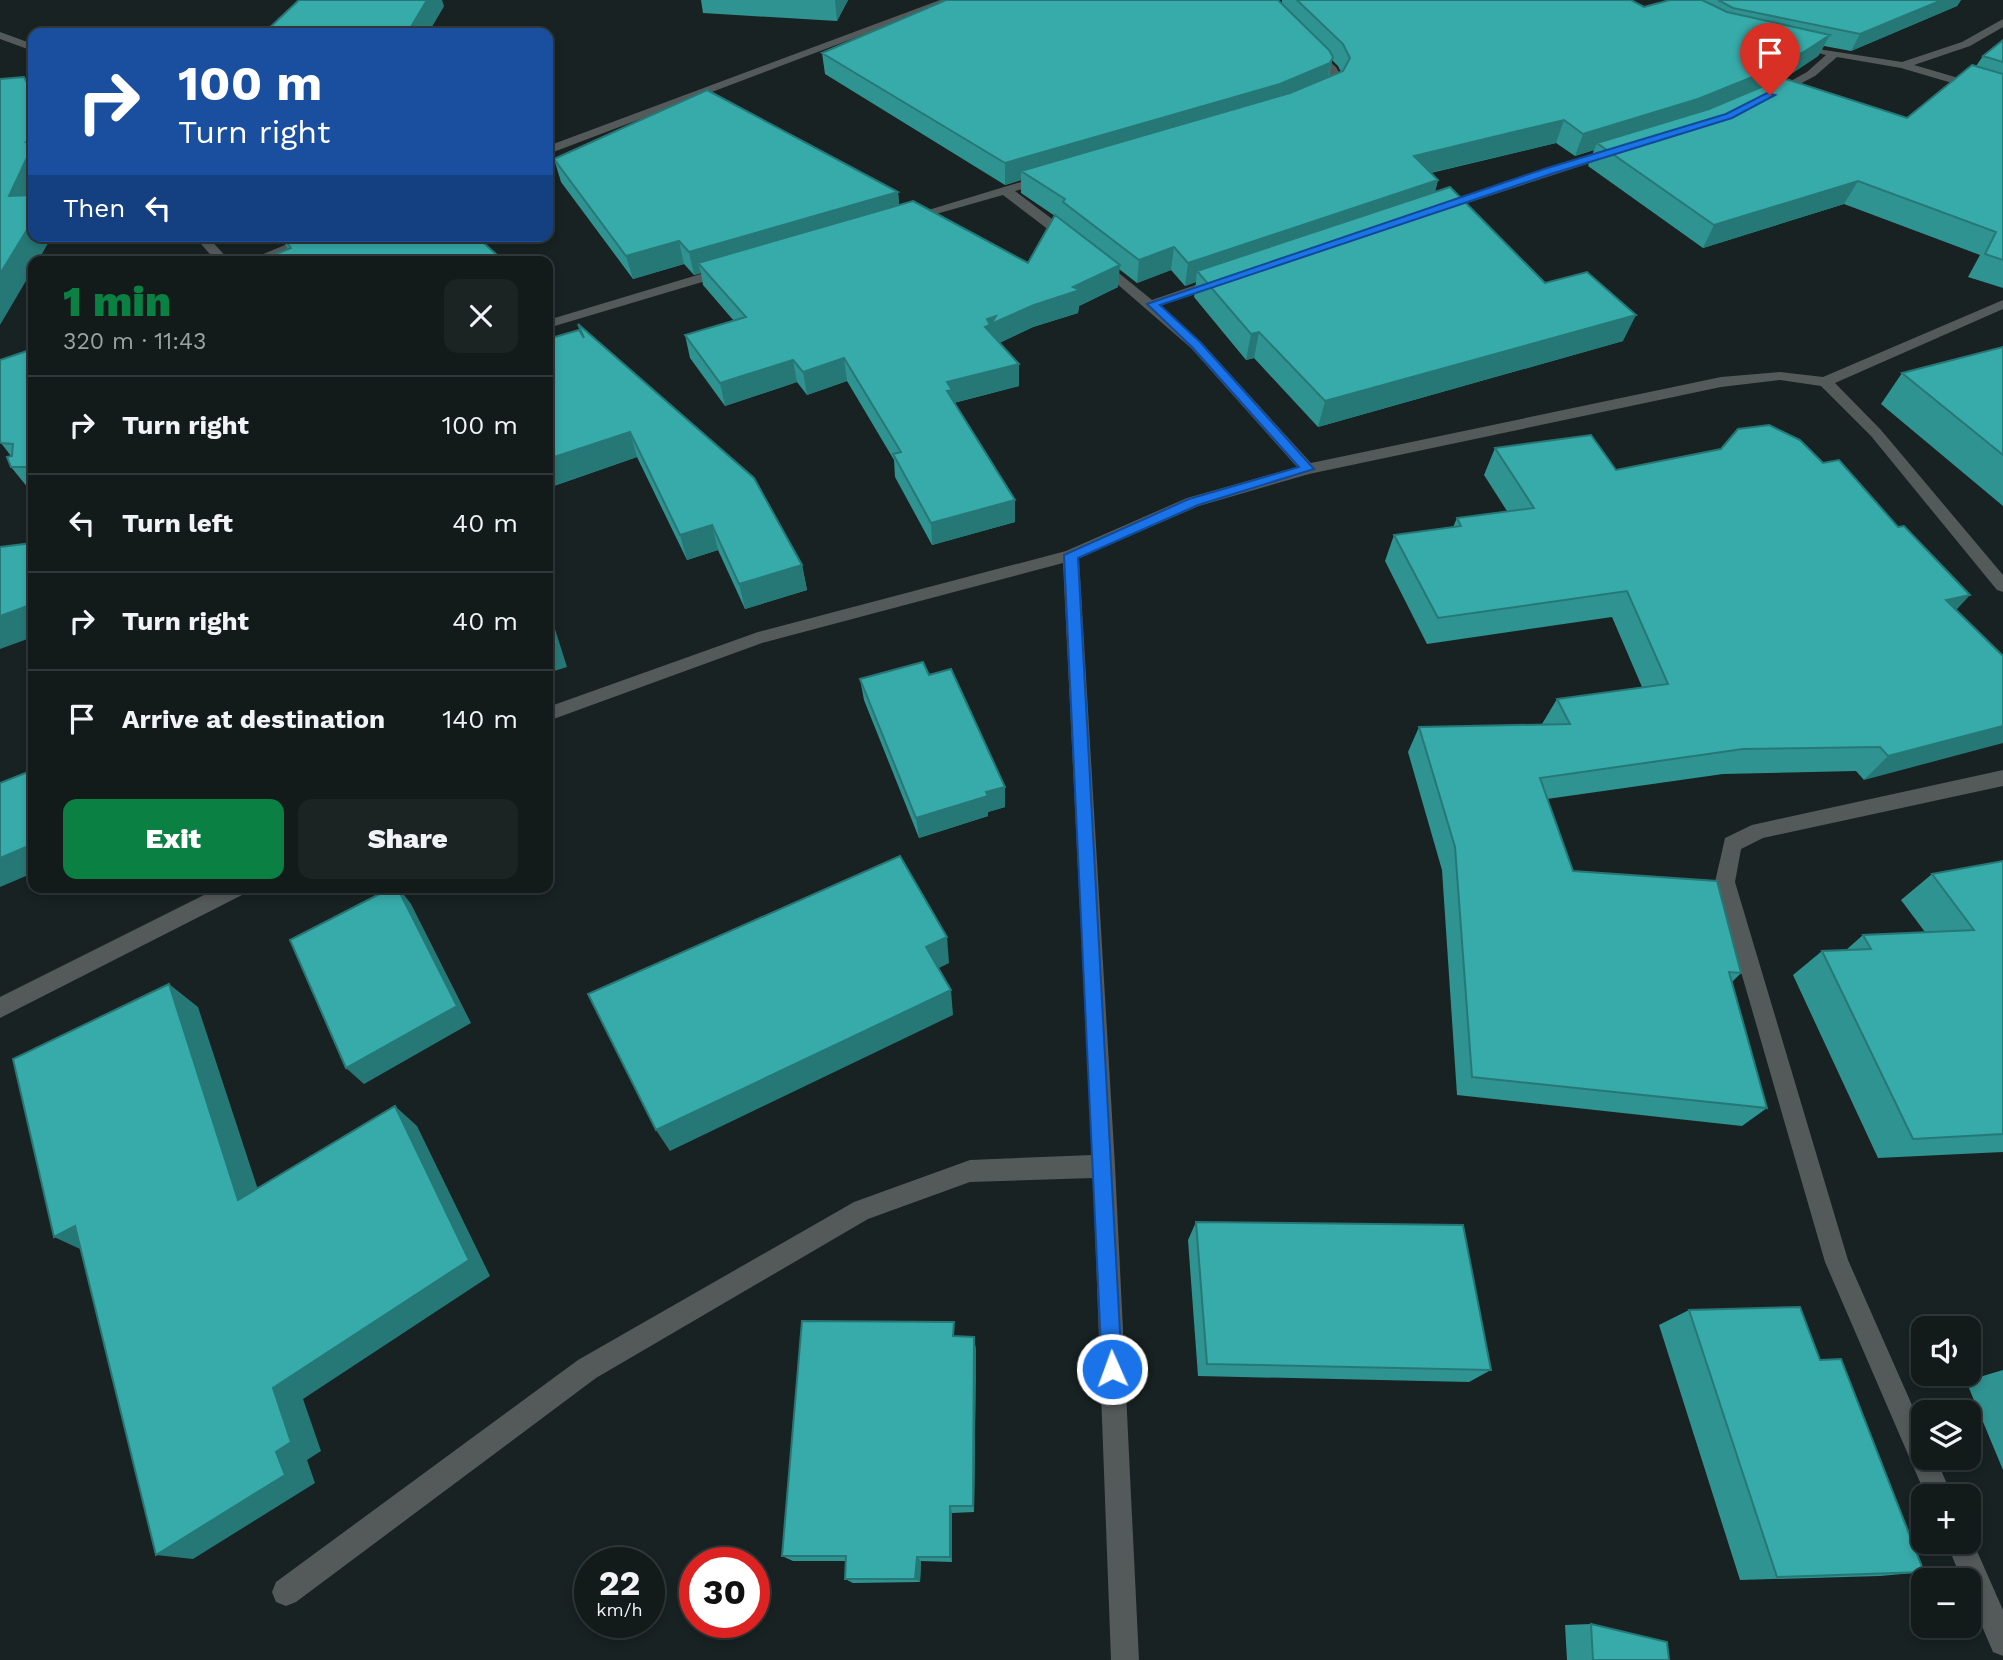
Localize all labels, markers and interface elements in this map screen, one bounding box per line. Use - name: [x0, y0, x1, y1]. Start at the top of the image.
- pin: [1740, 23, 1800, 95]
- icon: arrive: [1751, 34, 1789, 72]
- text: 100 m: [178, 54, 322, 112]
- icon: right: [63, 56, 154, 147]
- text: Turn right: [178, 113, 330, 151]
- icon: left: [139, 189, 177, 227]
- text: Then: [63, 193, 125, 223]
- text: 1 min: [63, 277, 171, 326]
- button: close: [444, 279, 518, 353]
- text: 320 m · 11:43: [63, 328, 207, 355]
- icon: right: [63, 406, 101, 444]
- text: Turn right: [122, 410, 249, 440]
- text: 100 m: [442, 410, 518, 440]
- icon: left: [63, 504, 101, 542]
- text: Turn left: [122, 508, 233, 538]
- text: 40 m: [452, 508, 518, 538]
- icon: right: [63, 602, 101, 640]
- text: Turn right: [122, 606, 249, 636]
- text: 40 m: [452, 606, 518, 636]
- icon: arrive: [63, 700, 101, 738]
- text: Arrive at destination: [122, 704, 385, 734]
- text: 140 m: [442, 704, 518, 734]
- button: Exit: [63, 799, 284, 879]
- button: Share: [298, 799, 518, 879]
- map controls: [1911, 1316, 1981, 1638]
- button: sound: [1911, 1316, 1981, 1386]
- position arrow: [1075, 1332, 1149, 1406]
- button: layers: [1911, 1400, 1981, 1470]
- button: +: [1911, 1484, 1981, 1554]
- speed limit sign: 30: [679, 1547, 770, 1638]
- text: 22: [599, 1562, 640, 1604]
- button: −: [1911, 1568, 1981, 1638]
- text: km/h: [596, 1599, 643, 1620]

